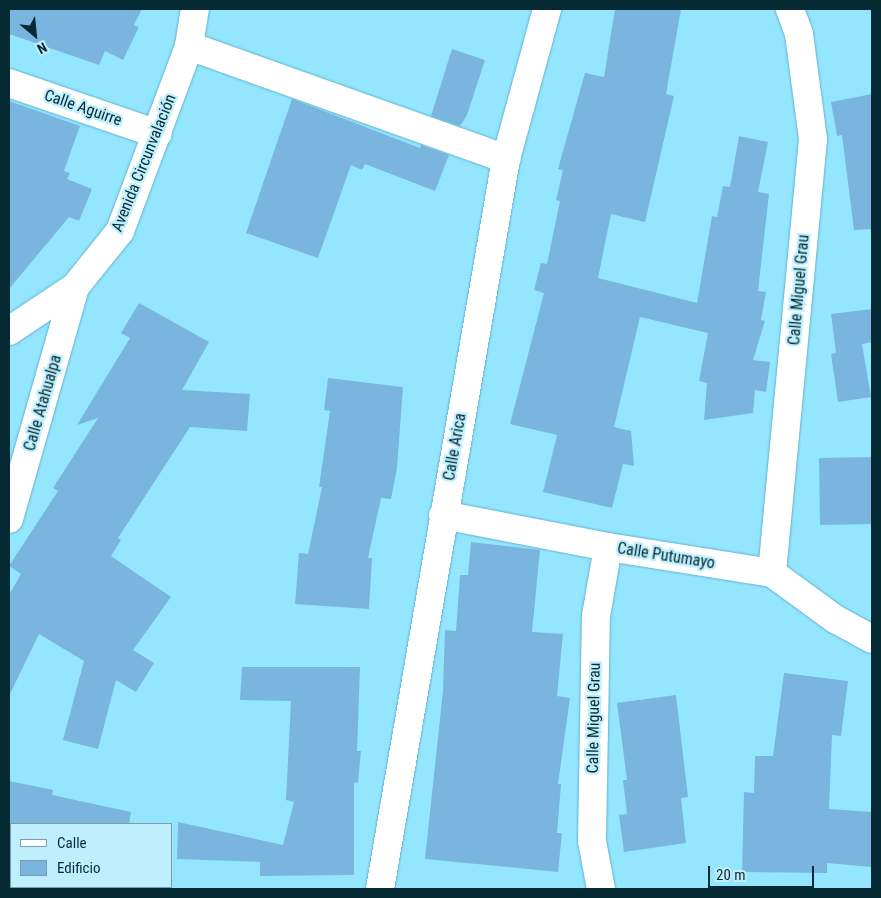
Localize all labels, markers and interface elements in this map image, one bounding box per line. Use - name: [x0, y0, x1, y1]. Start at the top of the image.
- north arrow: [10, 10, 60, 60]
- text: N: [35, 39, 50, 57]
- street label: Calle Aguirre: [42, 86, 124, 130]
- street label: Avenida Circunvalación: [108, 91, 180, 235]
- street label: Calle Miguel Grau: [785, 234, 813, 346]
- street label: Calle Atahualpa: [20, 353, 66, 453]
- street label: Calle Arica: [440, 412, 470, 482]
- street label: Calle Putumayo: [616, 539, 716, 573]
- street label: Calle Miguel Grau: [583, 662, 605, 774]
- legend: [10, 823, 172, 888]
- text: Calle: [57, 834, 87, 852]
- scale bar: [711, 856, 817, 888]
- text: Edificio: [57, 859, 100, 877]
- text: 20 m: [716, 866, 746, 884]

